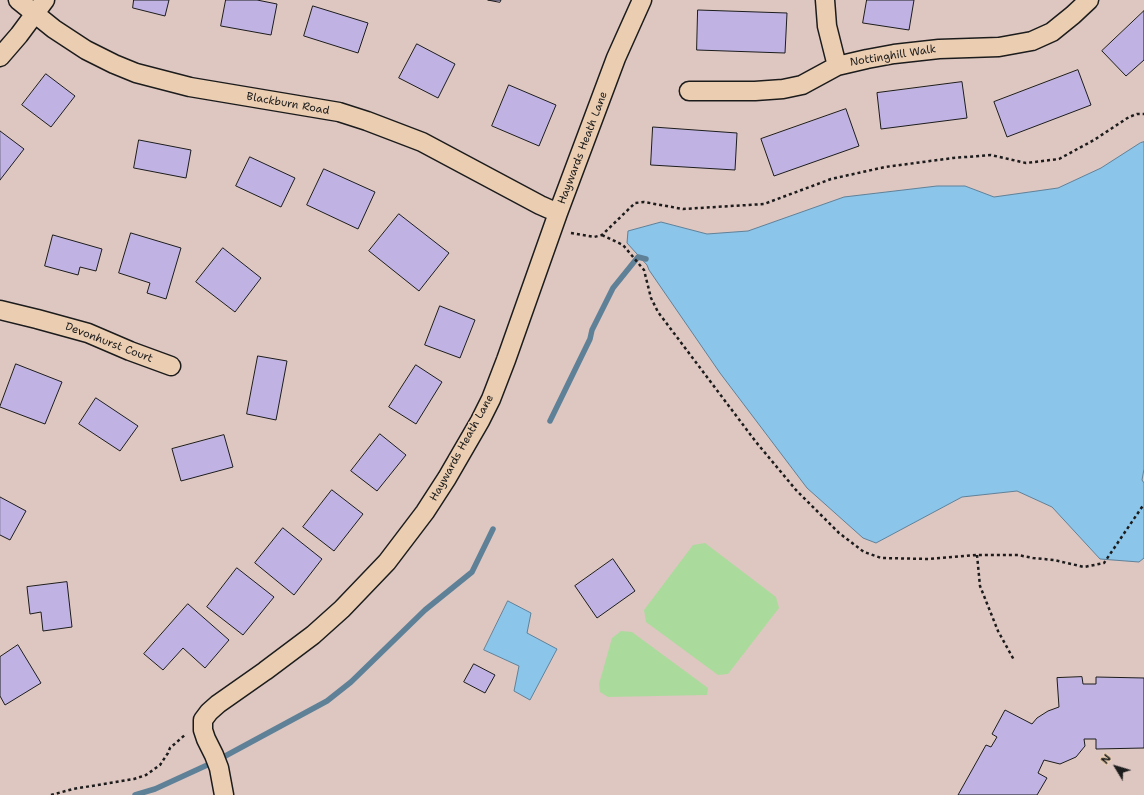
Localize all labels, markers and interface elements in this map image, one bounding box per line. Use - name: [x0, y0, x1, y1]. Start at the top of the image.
- street label: Nottinghill Walk: [849, 43, 937, 69]
- street label: Blackburn Road: [245, 90, 331, 118]
- street label: Haywards Heath Lane: [555, 90, 611, 206]
- street label: Devonhurst Court: [63, 320, 155, 366]
- street label: Haywards Heath Lane: [427, 393, 497, 503]
- north arrow: [1096, 747, 1136, 787]
- text: N: [1098, 751, 1115, 767]

